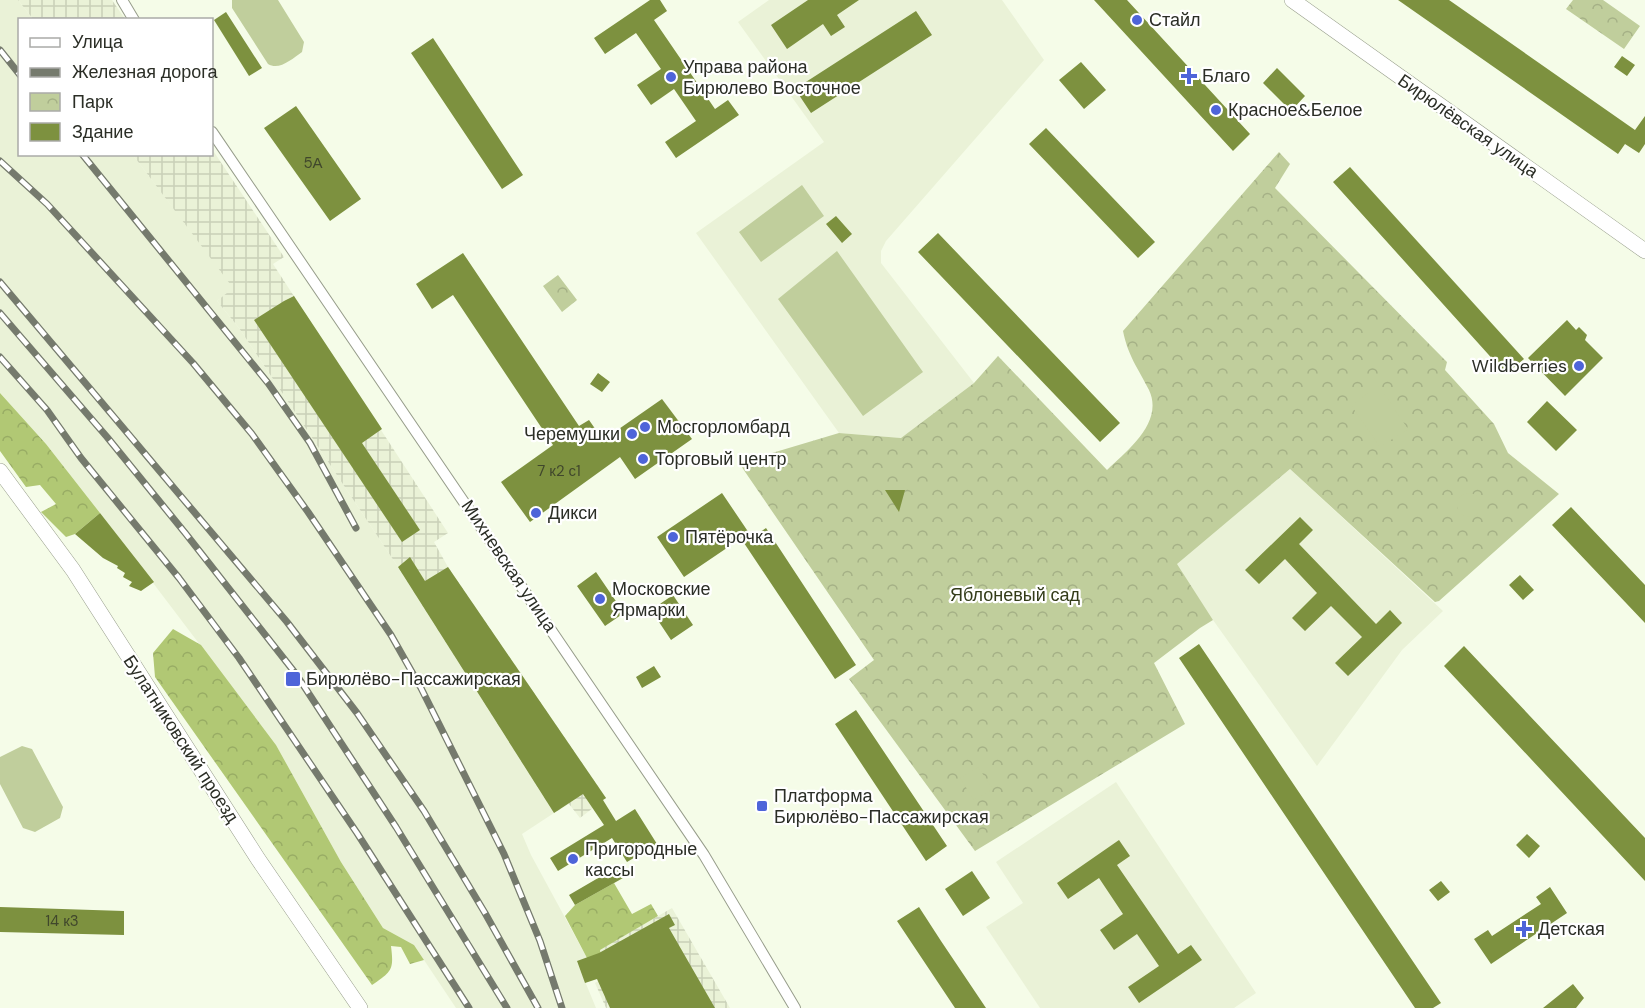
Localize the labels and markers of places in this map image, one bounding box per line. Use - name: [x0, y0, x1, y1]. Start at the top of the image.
- place label: Стайл: [1149, 8, 1201, 32]
- marker: Стайл: [1130, 13, 1144, 27]
- place label: Управа района Бирюлево Восточное: [683, 55, 861, 100]
- place label: Благо: [1202, 64, 1250, 88]
- marker: Благо: [1180, 67, 1198, 85]
- marker: Управа района Бирюлево Восточное: [664, 70, 678, 84]
- place label: Красное&Белое: [1228, 98, 1363, 122]
- marker: Красное&Белое: [1209, 103, 1223, 117]
- place label: Wildberries: [1472, 354, 1567, 378]
- marker: Wildberries: [1572, 359, 1586, 373]
- place label: Мосгорломбард: [657, 415, 790, 439]
- marker: Мосгорломбард: [638, 420, 652, 434]
- place label: Черемушки: [524, 422, 620, 446]
- marker: Черемушки: [625, 427, 639, 441]
- place label: Торговый центр: [655, 447, 786, 471]
- marker: Торговый центр: [636, 452, 650, 466]
- place label: Дикси: [548, 501, 597, 525]
- marker: Дикси: [529, 506, 543, 520]
- place label: Пятёрочка: [685, 525, 774, 549]
- marker: Пятёрочка: [666, 530, 680, 544]
- place label: Московские Ярмарки: [612, 577, 711, 622]
- marker: Московские Ярмарки: [593, 592, 607, 606]
- place label: Бирюлёво-Пассажирская: [306, 667, 521, 691]
- marker: Бирюлёво-Пассажирская: [284, 670, 302, 688]
- place label: Платформа Бирюлёво-Пассажирская: [774, 784, 989, 829]
- marker: Платформа Бирюлёво-Пассажирская: [755, 799, 769, 813]
- place label: Пригородные кассы: [585, 837, 697, 882]
- marker: Пригородные кассы: [566, 852, 580, 866]
- place label: Детская: [1538, 917, 1605, 941]
- marker: Детская: [1515, 920, 1533, 938]

